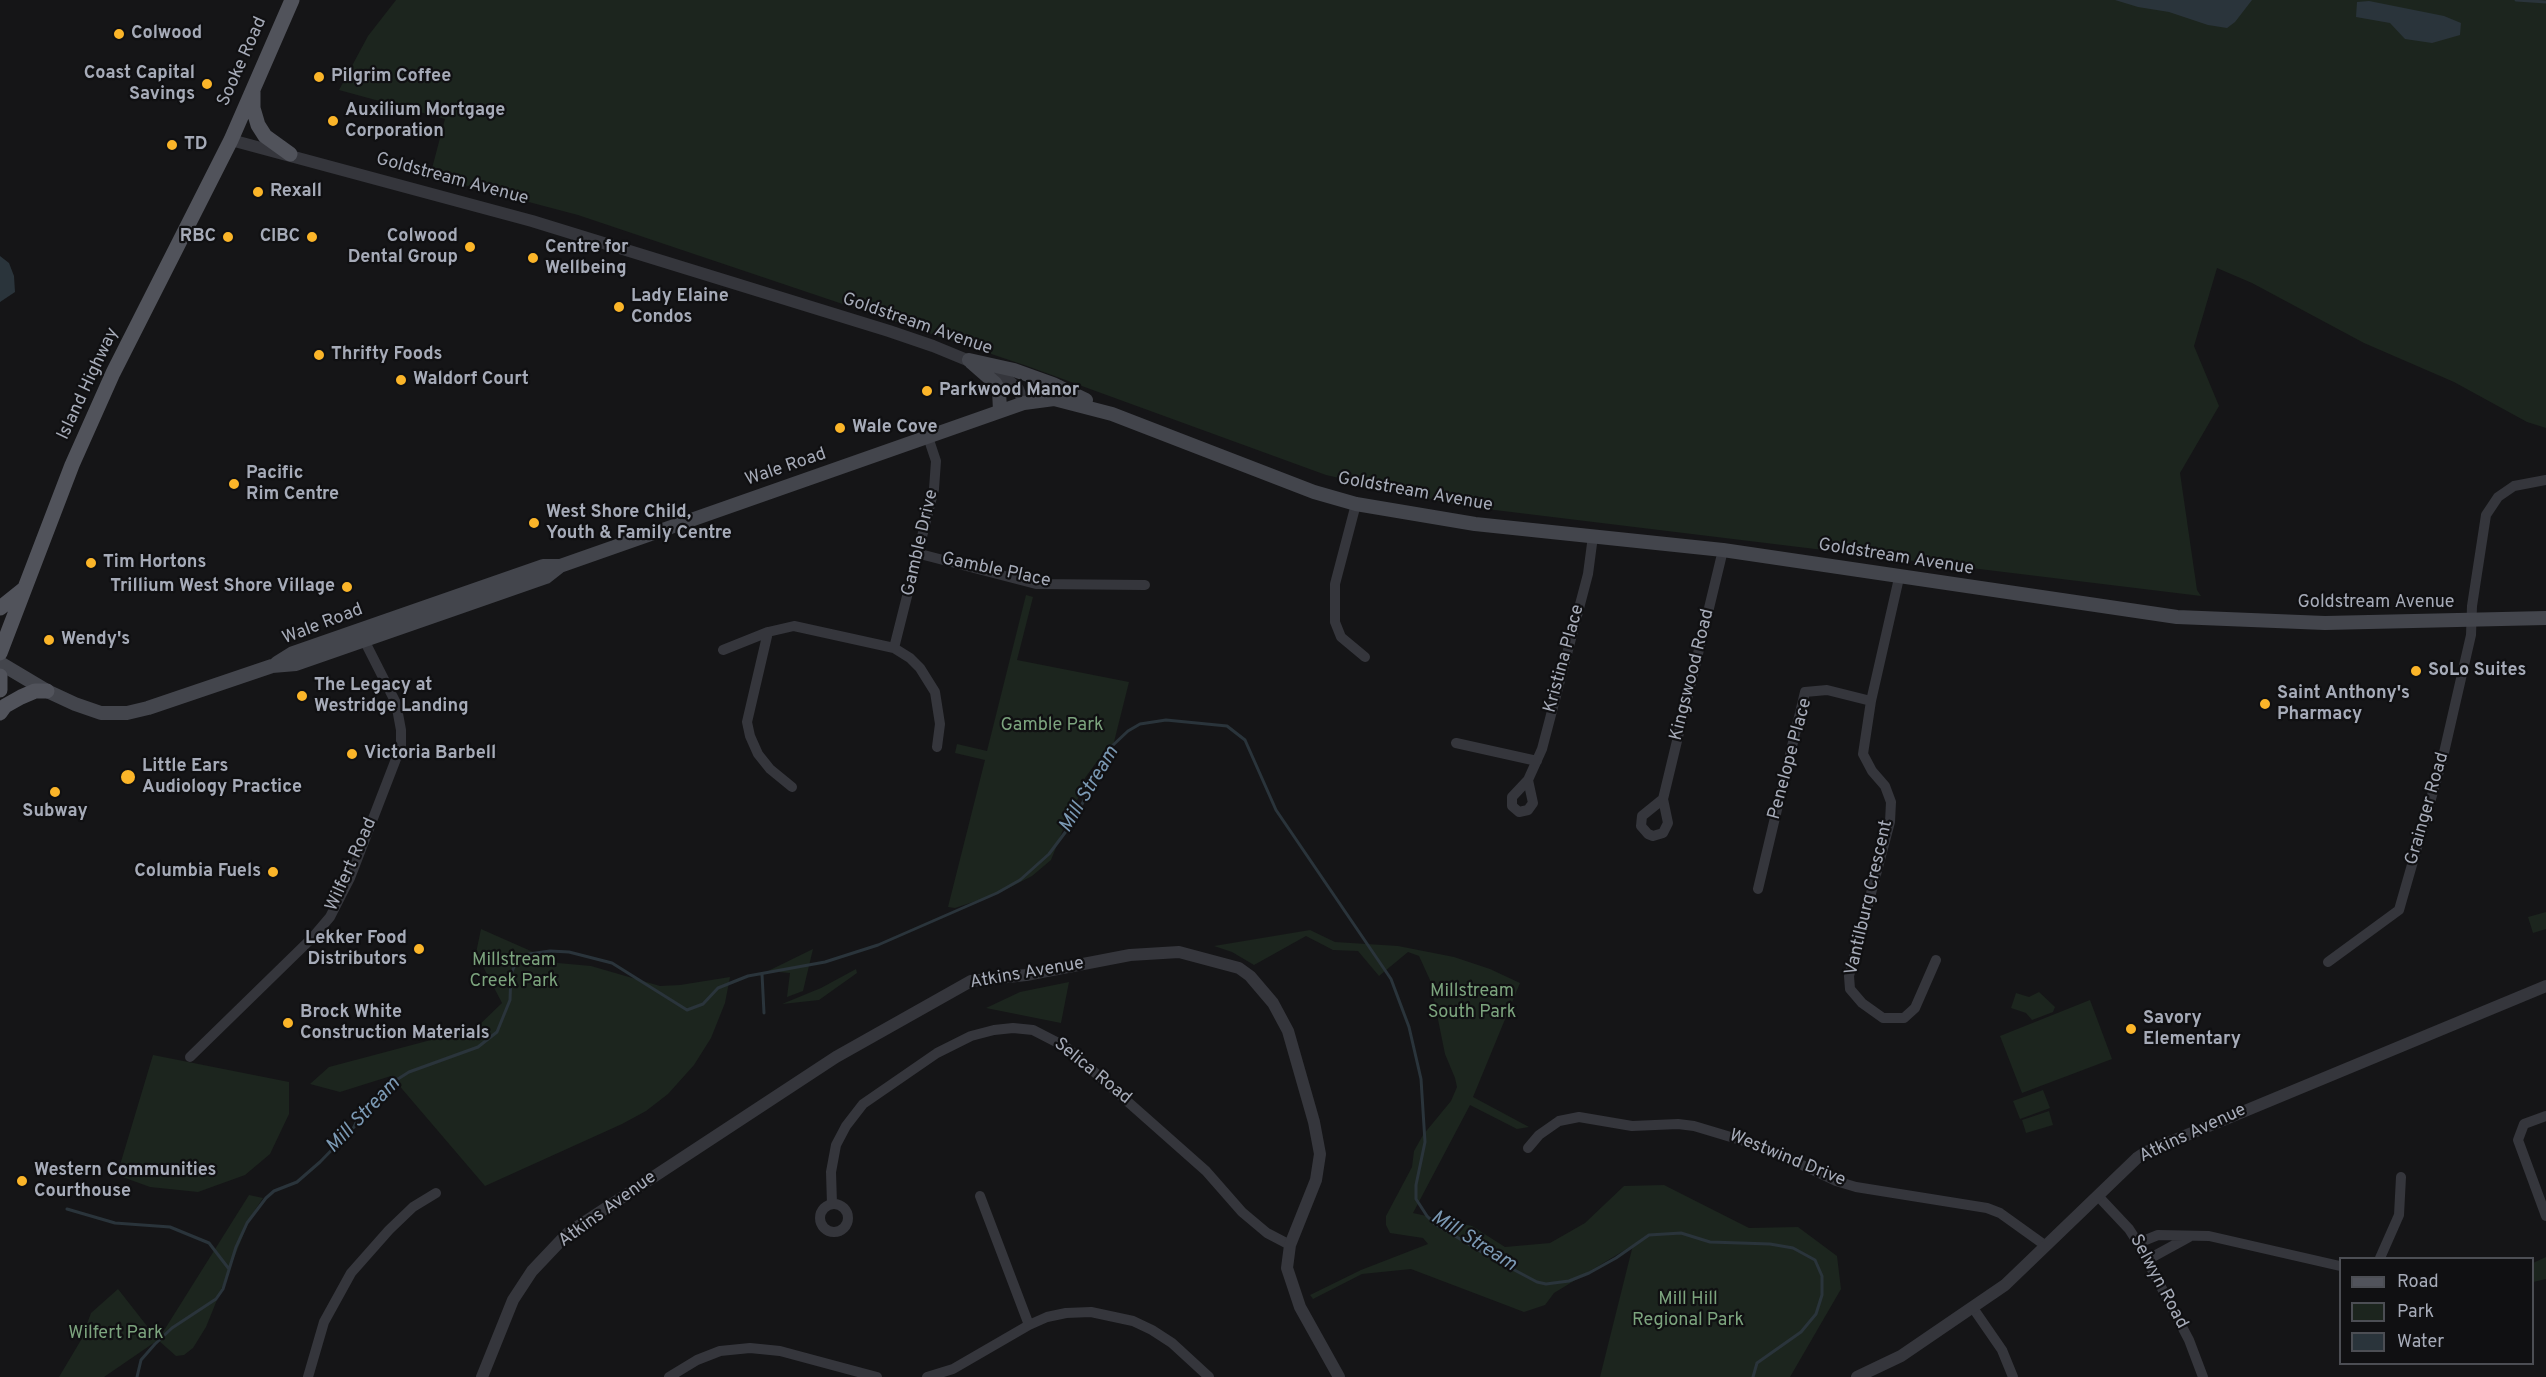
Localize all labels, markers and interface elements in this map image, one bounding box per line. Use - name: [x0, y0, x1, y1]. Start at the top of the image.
- street label: Sooke Road: [214, 14, 272, 110]
- place label: Colwood: [131, 23, 202, 45]
- marker: Colwood: [112, 27, 126, 41]
- place label: Coast Capital Savings: [84, 63, 195, 106]
- place label: Pilgrim Coffee: [331, 66, 451, 88]
- marker: Pilgrim Coffee: [312, 70, 326, 84]
- marker: Coast Capital Savings: [200, 77, 214, 91]
- place label: Auxilium Mortgage Corporation: [345, 100, 505, 142]
- marker: Auxilium Mortgage Corporation: [326, 114, 340, 128]
- place label: TD: [184, 134, 208, 156]
- marker: TD: [165, 138, 179, 152]
- street label: Goldstream Avenue: [373, 149, 531, 211]
- place label: Rexall: [270, 181, 322, 203]
- marker: Rexall: [251, 185, 265, 199]
- place label: RBC: [180, 226, 216, 248]
- place label: CIBC: [260, 226, 300, 248]
- place label: Colwood Dental Group: [348, 226, 458, 268]
- marker: RBC: [221, 230, 235, 244]
- marker: CIBC: [305, 230, 319, 244]
- place label: Centre for Wellbeing: [545, 237, 628, 280]
- marker: Colwood Dental Group: [463, 240, 477, 254]
- marker: Centre for Wellbeing: [526, 251, 540, 265]
- place label: Lady Elaine Condos: [631, 286, 729, 328]
- street label: Goldstream Avenue: [839, 289, 995, 361]
- marker: Lady Elaine Condos: [612, 300, 626, 314]
- street label: Island Highway: [54, 324, 124, 444]
- place label: Thrifty Foods: [331, 344, 442, 366]
- marker: Thrifty Foods: [312, 348, 326, 362]
- place label: Waldorf Court: [413, 369, 529, 391]
- marker: Waldorf Court: [394, 373, 408, 387]
- place label: Parkwood Manor: [939, 380, 1079, 402]
- marker: Parkwood Manor: [920, 384, 934, 398]
- place label: Wale Cove: [852, 417, 938, 439]
- marker: Wale Cove: [833, 421, 847, 435]
- street label: Wale Road: [743, 444, 829, 492]
- place label: Pacific Rim Centre: [246, 463, 339, 506]
- street label: Goldstream Avenue: [1336, 469, 1494, 517]
- marker: Pacific Rim Centre: [227, 477, 241, 491]
- street label: Gamble Drive: [898, 488, 944, 598]
- place label: West Shore Child, Youth & Family Centre: [546, 502, 732, 544]
- marker: West Shore Child, Youth & Family Centre: [527, 516, 541, 530]
- street label: Goldstream Avenue: [1817, 535, 1975, 581]
- street label: Gamble Place: [940, 549, 1052, 593]
- place label: Tim Hortons: [103, 552, 206, 574]
- marker: Tim Hortons: [84, 556, 98, 570]
- place label: Trillium West Shore Village: [110, 576, 335, 598]
- marker: Trillium West Shore Village: [340, 580, 354, 594]
- street label: Goldstream Avenue: [2297, 592, 2455, 614]
- street label: Wale Road: [280, 600, 366, 650]
- street label: Kristina Place: [1540, 603, 1590, 715]
- street label: Kingswood Road: [1666, 607, 1720, 743]
- place label: Wendy's: [61, 629, 130, 651]
- marker: Wendy's: [42, 633, 56, 647]
- place label: SoLo Suites: [2428, 660, 2526, 682]
- marker: SoLo Suites: [2409, 664, 2423, 678]
- place label: The Legacy at Westridge Landing: [314, 675, 469, 718]
- place label: Saint Anthony's Pharmacy: [2277, 683, 2410, 726]
- marker: The Legacy at Westridge Landing: [295, 689, 309, 703]
- street label: Penelope Place: [1764, 696, 1818, 822]
- marker: Saint Anthony's Pharmacy: [2258, 697, 2272, 711]
- park label: Gamble Park: [1000, 715, 1104, 737]
- water label: Mill Stream: [1055, 742, 1125, 838]
- place label: Victoria Barbell: [364, 743, 496, 765]
- marker: Victoria Barbell: [345, 747, 359, 761]
- street label: Grainger Road: [2402, 750, 2454, 868]
- place label: Little Ears Audiology Practice: [142, 756, 302, 798]
- marker: Little Ears Audiology Practice: [119, 768, 137, 786]
- marker: Subway: [48, 785, 62, 799]
- place label: Subway: [22, 801, 88, 823]
- street label: Wilfert Road: [322, 815, 382, 915]
- street label: Vantilburg Crescent: [1842, 818, 1898, 978]
- place label: Columbia Fuels: [134, 861, 261, 883]
- marker: Columbia Fuels: [266, 865, 280, 879]
- place label: Lekker Food Distributors: [305, 928, 407, 970]
- marker: Lekker Food Distributors: [412, 942, 426, 956]
- park label: Millstream Creek Park: [470, 950, 558, 992]
- street label: Atkins Avenue: [968, 953, 1086, 995]
- park label: Millstream South Park: [1428, 981, 1516, 1024]
- place label: Brock White Construction Materials: [300, 1002, 490, 1044]
- place label: Savory Elementary: [2143, 1008, 2241, 1050]
- marker: Brock White Construction Materials: [281, 1016, 295, 1030]
- marker: Savory Elementary: [2124, 1022, 2138, 1036]
- street label: Selica Road: [1049, 1034, 1135, 1110]
- water label: Mill Stream: [322, 1073, 406, 1159]
- street label: Atkins Avenue: [2136, 1100, 2250, 1168]
- street label: Westwind Drive: [1726, 1126, 1848, 1192]
- place label: Western Communities Courthouse: [34, 1160, 216, 1202]
- street label: Atkins Avenue: [555, 1167, 661, 1253]
- marker: Western Communities Courthouse: [15, 1174, 29, 1188]
- water label: Mill Stream: [1426, 1206, 1520, 1278]
- street label: Selwyn Road: [2124, 1231, 2192, 1333]
- legend: [2339, 1257, 2534, 1365]
- text: Road: [2397, 1271, 2439, 1294]
- park label: Mill Hill Regional Park: [1632, 1289, 1744, 1332]
- text: Park: [2397, 1301, 2434, 1324]
- park label: Wilfert Park: [68, 1323, 164, 1345]
- text: Water: [2397, 1331, 2444, 1354]

